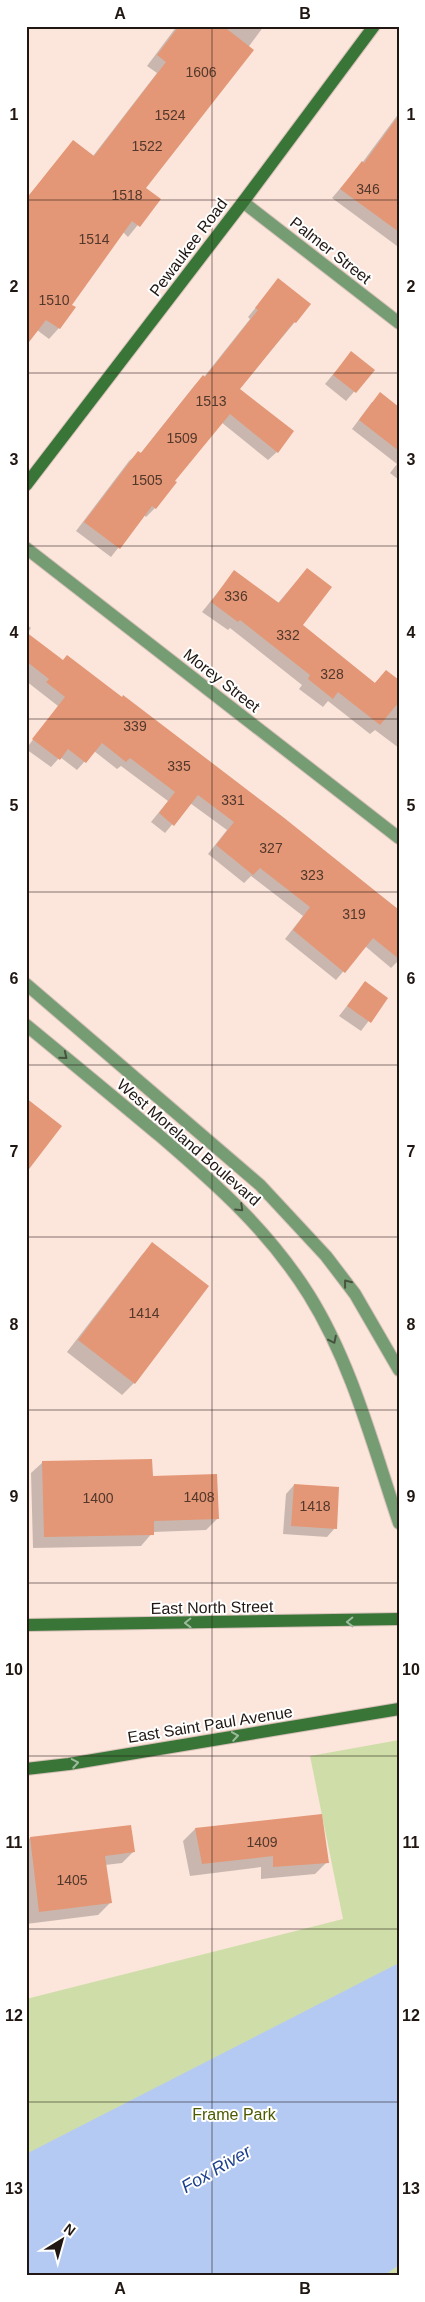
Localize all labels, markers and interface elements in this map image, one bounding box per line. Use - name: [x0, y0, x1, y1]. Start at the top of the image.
- text: A: [114, 5, 126, 22]
- text: B: [299, 5, 311, 22]
- house number: 1606: [185, 64, 217, 80]
- text: 1: [10, 106, 19, 123]
- text: 1: [407, 106, 416, 123]
- house number: 1524: [154, 107, 186, 123]
- house number: 1522: [131, 138, 163, 154]
- house number: 346: [356, 181, 380, 197]
- house number: 1518: [111, 187, 143, 203]
- street label: Pewaukee Road: [146, 195, 231, 299]
- street label: Palmer Street: [287, 214, 375, 288]
- house number: 1514: [78, 231, 110, 247]
- text: 2: [10, 278, 19, 295]
- text: 2: [407, 278, 416, 295]
- house number: 1510: [38, 292, 70, 308]
- house number: 1513: [195, 393, 227, 409]
- house number: 1509: [166, 430, 198, 446]
- text: 3: [10, 451, 19, 468]
- text: 3: [407, 451, 416, 468]
- house number: 1505: [131, 472, 163, 488]
- house number: 336: [224, 588, 248, 604]
- text: 4: [10, 624, 19, 641]
- text: 4: [407, 624, 416, 641]
- house number: 332: [276, 627, 300, 643]
- street label: Morey Street: [180, 646, 263, 716]
- house number: 328: [320, 666, 344, 682]
- house number: 339: [123, 718, 147, 734]
- house number: 335: [167, 758, 191, 774]
- house number: 331: [221, 792, 245, 808]
- text: 5: [10, 797, 19, 814]
- text: 5: [407, 797, 416, 814]
- house number: 327: [259, 840, 283, 856]
- house number: 323: [300, 867, 324, 883]
- house number: 319: [342, 906, 366, 922]
- text: 6: [10, 970, 19, 987]
- text: 6: [407, 970, 416, 987]
- one-way arrow: [58, 1051, 67, 1059]
- street label: West Moreland Boulevard: [114, 1076, 264, 1209]
- text: 7: [10, 1143, 19, 1160]
- text: 7: [407, 1143, 416, 1160]
- one-way arrow: [234, 1202, 243, 1211]
- one-way arrow: [344, 1279, 353, 1289]
- house number: 1414: [128, 1305, 160, 1321]
- text: 8: [10, 1316, 19, 1333]
- text: 8: [407, 1316, 416, 1333]
- one-way arrow: [327, 1335, 337, 1344]
- text: 9: [10, 1488, 19, 1505]
- text: 9: [407, 1488, 416, 1505]
- house number: 1408: [183, 1489, 215, 1505]
- house number: 1400: [82, 1490, 114, 1506]
- house number: 1418: [299, 1498, 331, 1514]
- street label: East North Street: [151, 1598, 274, 1617]
- one-way arrow: [346, 1616, 354, 1627]
- one-way arrow: [183, 1618, 191, 1628]
- text: 10: [5, 1661, 23, 1678]
- text: 10: [402, 1661, 420, 1678]
- street label: East Saint Paul Avenue: [126, 1703, 294, 1746]
- one-way arrow: [230, 1732, 239, 1742]
- one-way arrow: [70, 1759, 79, 1769]
- text: 11: [6, 1834, 23, 1851]
- house number: 1409: [246, 1834, 278, 1850]
- text: 11: [403, 1834, 420, 1851]
- house number: 1405: [56, 1872, 88, 1888]
- text: 12: [5, 2007, 23, 2024]
- text: 12: [402, 2007, 420, 2024]
- park label: Frame Park: [192, 2106, 277, 2123]
- water label: Fox River: [178, 2141, 255, 2197]
- text: 13: [5, 2180, 23, 2197]
- text: 13: [402, 2180, 420, 2197]
- north arrow: [38, 2214, 88, 2264]
- text: N: [61, 2220, 79, 2239]
- text: A: [114, 2280, 126, 2297]
- text: B: [299, 2280, 311, 2297]

